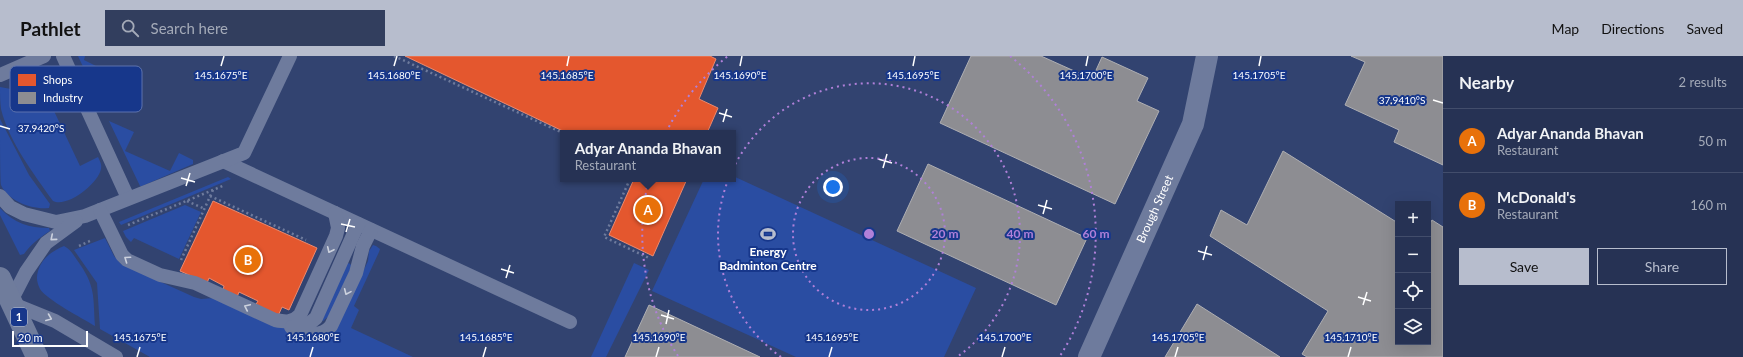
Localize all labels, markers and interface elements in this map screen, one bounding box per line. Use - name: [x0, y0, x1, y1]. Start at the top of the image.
- search box: [105, 10, 385, 46]
- text: Pathlet: [20, 17, 81, 40]
- icon: search: [119, 17, 141, 39]
- text: Search here: [151, 19, 228, 37]
- text: Map: [1552, 20, 1579, 37]
- text: Directions: [1601, 20, 1664, 37]
- text: Saved: [1686, 20, 1723, 37]
- legend: [10, 66, 142, 112]
- text: 145.1675°E: [195, 69, 248, 81]
- text: 145.1680°E: [368, 69, 421, 81]
- text: 145.1685°E: [541, 69, 594, 81]
- text: 145.1690°E: [714, 69, 767, 81]
- text: 145.1695°E: [887, 69, 940, 81]
- text: 145.1700°E: [1060, 69, 1113, 81]
- text: 145.1705°E: [1233, 69, 1286, 81]
- text: Nearby: [1459, 72, 1514, 93]
- text: Shops: [43, 73, 72, 86]
- text: 2 results: [1679, 74, 1727, 90]
- text: Industry: [43, 91, 83, 104]
- text: 37.9410°S: [1379, 94, 1425, 106]
- text: 37.9420°S: [18, 122, 64, 134]
- text: Adyar Ananda Bhavan: [1497, 124, 1644, 142]
- popup: [560, 130, 736, 182]
- text: A: [1467, 133, 1477, 149]
- text: 50 m: [1698, 133, 1727, 149]
- text: Adyar Ananda Bhavan: [575, 139, 721, 157]
- text: Restaurant: [1497, 142, 1559, 158]
- text: Restaurant: [575, 157, 636, 173]
- street label: Brough Street: [1133, 172, 1177, 245]
- your location: [823, 177, 843, 197]
- text: McDonald's: [1497, 188, 1576, 206]
- pin: A: [635, 195, 661, 225]
- text: B: [1468, 197, 1476, 213]
- text: 160 m: [1690, 197, 1727, 213]
- map controls: [1395, 201, 1431, 345]
- button: +: [1395, 201, 1431, 237]
- text: Restaurant: [1497, 206, 1559, 222]
- sports icon: Energy Badminton Centre: [759, 225, 777, 243]
- text: 20 m: [932, 226, 958, 241]
- text: 40 m: [1007, 226, 1033, 241]
- text: 60 m: [1083, 226, 1109, 241]
- centre of rings: [862, 227, 876, 241]
- one-way arrow: [50, 233, 57, 240]
- button: −: [1395, 237, 1431, 273]
- place label: Energy Badminton Centre: [719, 244, 817, 273]
- pin: B: [235, 245, 261, 275]
- one-way arrow: [327, 246, 335, 253]
- button: Save: [1459, 248, 1589, 285]
- button: Share: [1597, 248, 1727, 285]
- one-way arrow: [124, 256, 131, 264]
- button: locate: [1395, 273, 1431, 309]
- one-way arrow: [344, 288, 352, 295]
- one-way arrow: [244, 304, 251, 312]
- road number: 1: [11, 308, 27, 326]
- button: layers: [1395, 309, 1431, 345]
- one-way arrow: [45, 314, 52, 322]
- scale bar: [12, 329, 88, 348]
- text: 20 m: [18, 331, 43, 344]
- text: 145.1675°E: [114, 331, 167, 343]
- text: 145.1680°E: [287, 331, 340, 343]
- text: 145.1685°E: [460, 331, 513, 343]
- text: 145.1690°E: [633, 331, 686, 343]
- text: 145.1695°E: [806, 331, 859, 343]
- text: 145.1700°E: [979, 331, 1032, 343]
- text: 145.1705°E: [1152, 331, 1205, 343]
- text: 145.1710°E: [1325, 331, 1378, 343]

